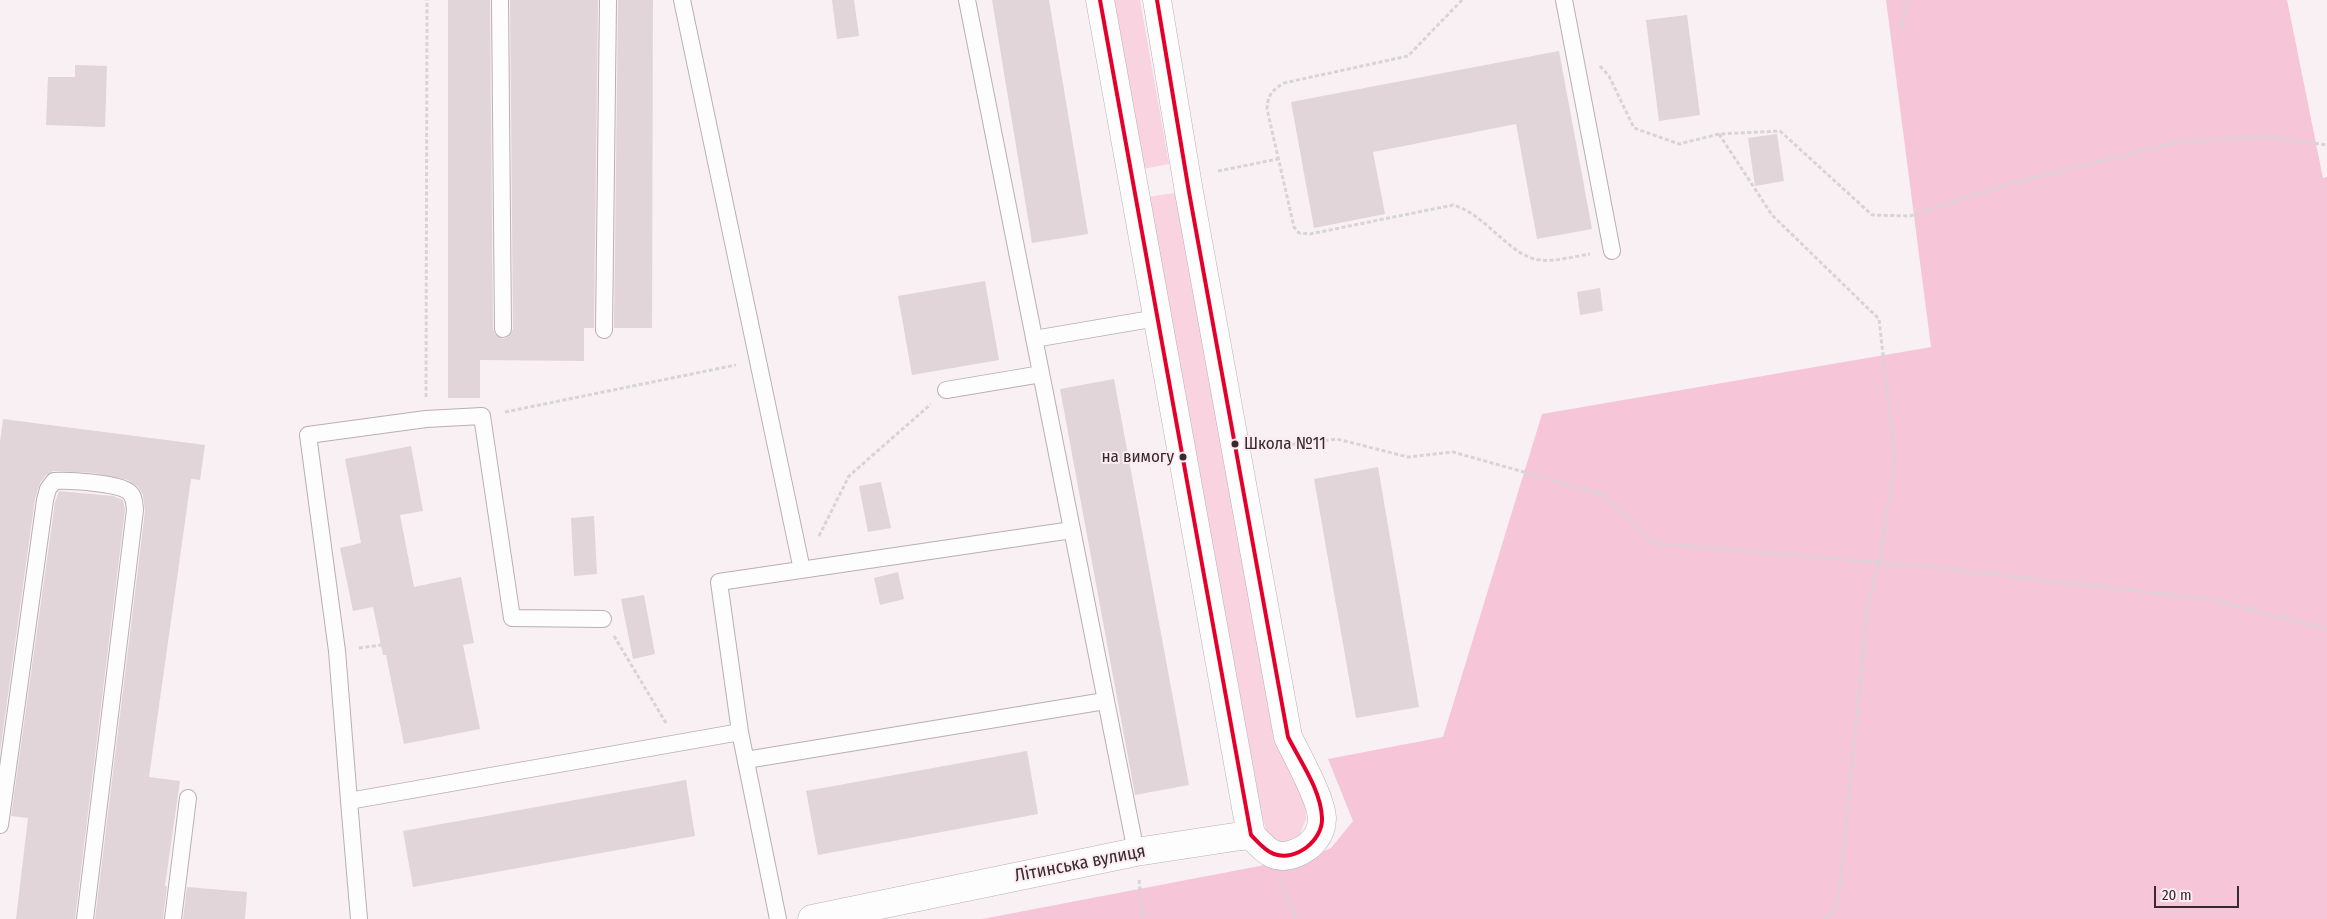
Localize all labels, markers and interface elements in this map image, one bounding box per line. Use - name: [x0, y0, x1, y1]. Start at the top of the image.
- place label: Школа №11: [1244, 434, 1326, 454]
- marker: Школа №11: [1230, 439, 1240, 449]
- place label: на вимогу: [1101, 447, 1174, 467]
- marker: на вимогу: [1178, 452, 1188, 462]
- street label: Літинська вулиця: [1013, 841, 1147, 887]
- scale bar: [2157, 876, 2242, 908]
- text: 20 m: [2162, 886, 2192, 904]

